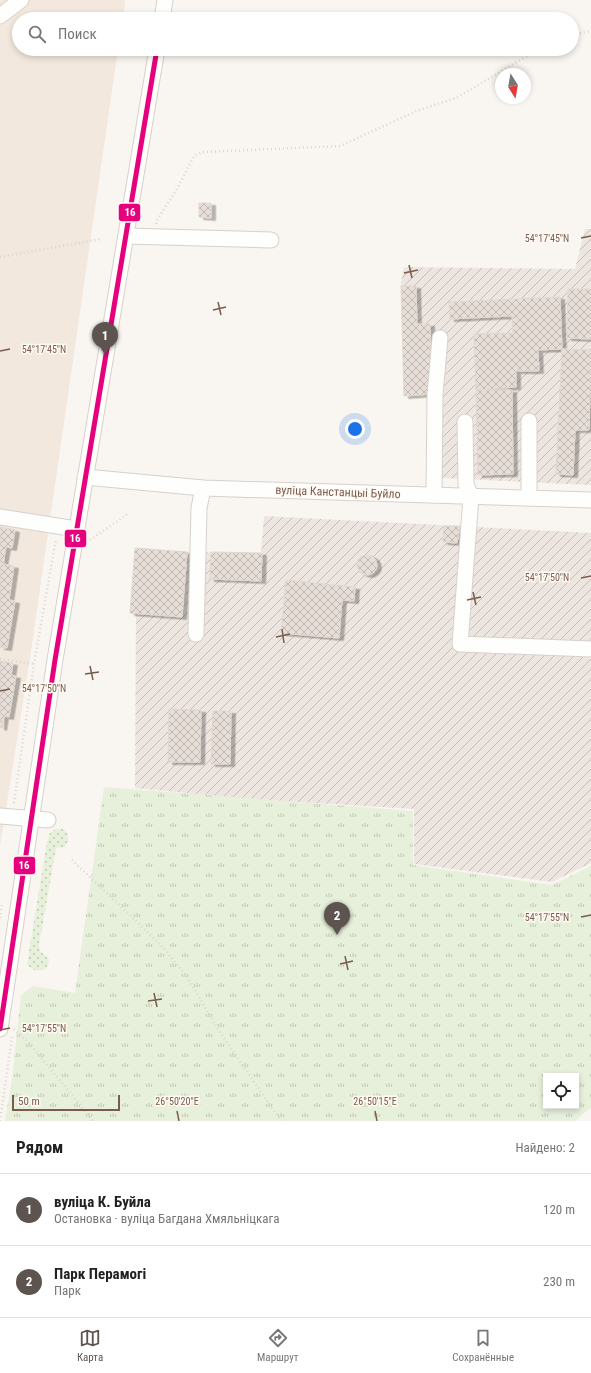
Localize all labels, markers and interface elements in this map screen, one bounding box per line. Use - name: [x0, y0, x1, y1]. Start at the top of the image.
- search box: [12, 12, 579, 56]
- icon: search: [26, 23, 48, 45]
- text: Поиск: [58, 25, 97, 43]
- north arrow: [495, 68, 531, 104]
- line badge: 16: [118, 203, 141, 222]
- text: 16: [124, 206, 136, 219]
- text: 54°17'45"N: [525, 233, 569, 244]
- pin: 1: [92, 322, 118, 355]
- text: 54°17'45"N: [22, 344, 66, 355]
- your location: [345, 419, 365, 439]
- street label: вуліца Канстанцыі Буйло: [275, 483, 401, 501]
- line badge: 16: [64, 529, 87, 548]
- text: 16: [69, 532, 81, 545]
- text: 54°17'50"N: [525, 572, 569, 583]
- text: 54°17'50"N: [22, 683, 66, 694]
- line badge: 16: [13, 856, 36, 875]
- text: 16: [18, 859, 30, 872]
- pin: 2: [324, 902, 350, 935]
- text: 54°17'55"N: [525, 912, 569, 923]
- text: 54°17'55"N: [22, 1023, 66, 1034]
- map controls: [543, 1073, 579, 1109]
- button: locate: [543, 1073, 579, 1109]
- scale bar: [12, 1093, 120, 1112]
- text: 50 m: [18, 1095, 40, 1108]
- text: 26°50'20"E: [155, 1096, 199, 1107]
- text: 26°50'15"E: [353, 1096, 397, 1107]
- text: Рядом: [16, 1137, 63, 1157]
- text: Найдено: 2: [515, 1140, 575, 1155]
- text: вуліца К. Буйла: [54, 1193, 151, 1211]
- text: 1: [26, 1202, 32, 1217]
- text: 120 m: [543, 1202, 575, 1217]
- text: Остановка · вуліца Багдана Хмяльніцкага: [54, 1211, 280, 1226]
- text: Парк Перамогі: [54, 1265, 146, 1283]
- text: 2: [26, 1274, 32, 1289]
- text: 230 m: [543, 1274, 575, 1289]
- text: Парк: [54, 1283, 81, 1298]
- tab: Карта: [77, 1327, 103, 1364]
- tab: Маршрут: [257, 1327, 298, 1364]
- tab: Сохранённые: [452, 1327, 514, 1364]

